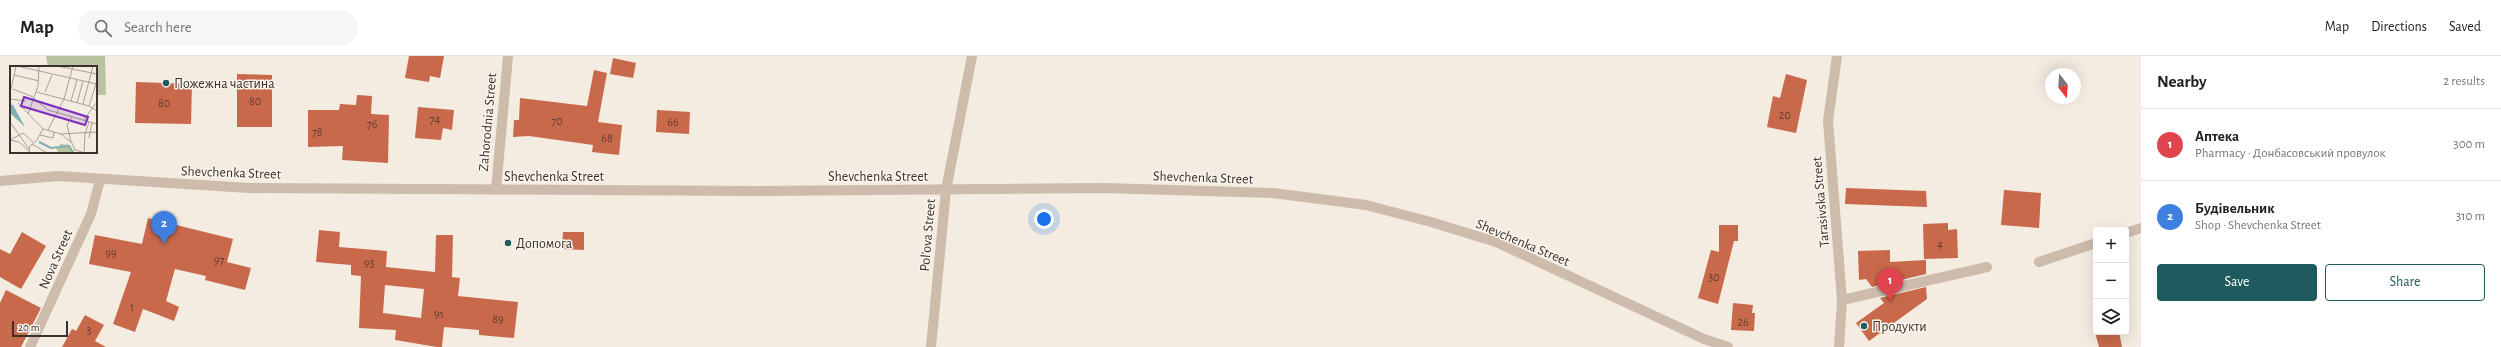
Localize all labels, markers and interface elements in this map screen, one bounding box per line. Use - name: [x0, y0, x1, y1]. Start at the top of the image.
- search box: [78, 10, 358, 46]
- icon: search: [92, 17, 114, 39]
- text: Map: [20, 18, 54, 37]
- text: Search here: [124, 20, 192, 35]
- text: Map: [2325, 20, 2349, 34]
- text: Directions: [2371, 20, 2427, 34]
- text: Saved: [2449, 20, 2481, 34]
- inset map: [10, 66, 97, 153]
- north arrow: [2045, 68, 2081, 104]
- street label: Zahorodnia Street: [477, 72, 499, 172]
- text: Nearby: [2157, 73, 2207, 90]
- text: 2 results: [2443, 75, 2485, 88]
- place label: Пожежна частина: [174, 77, 275, 91]
- marker: Пожежна частина: [161, 78, 171, 88]
- house number: 80: [249, 95, 261, 107]
- house number: 80: [158, 97, 170, 109]
- house number: 20: [1779, 109, 1791, 121]
- house number: 74: [430, 113, 441, 125]
- house number: 70: [551, 115, 563, 127]
- house number: 66: [667, 116, 679, 128]
- house number: 76: [367, 118, 378, 130]
- house number: 78: [312, 126, 323, 138]
- text: Аптека: [2195, 129, 2239, 144]
- house number: 68: [601, 132, 613, 144]
- text: 1: [2168, 138, 2172, 151]
- text: 300 m: [2453, 138, 2485, 151]
- text: Pharmacy · Донбасовський провулок: [2195, 147, 2385, 160]
- street label: Tarasivska Street: [1810, 156, 1832, 248]
- street label: Shevchenka Street: [181, 164, 282, 182]
- street label: Shevchenka Street: [1153, 169, 1254, 187]
- street label: Shevchenka Street: [504, 170, 605, 184]
- street label: Shevchenka Street: [828, 170, 929, 184]
- street label: Pol’ova Street: [918, 198, 938, 272]
- text: Будівельник: [2195, 201, 2275, 216]
- your location: [1034, 209, 1054, 229]
- text: 2: [2167, 210, 2173, 223]
- text: 310 m: [2456, 210, 2485, 223]
- pin: 2: [151, 211, 177, 244]
- street label: Shevchenka Street: [1474, 217, 1572, 269]
- text: Shop · Shevchenka Street: [2195, 219, 2321, 232]
- street label: Nova Street: [37, 227, 75, 291]
- map controls: [2093, 227, 2129, 335]
- button: +: [2093, 227, 2129, 263]
- place label: Допомога: [516, 237, 573, 251]
- marker: Допомога: [503, 238, 513, 248]
- house number: 4: [1937, 238, 1943, 250]
- house number: 99: [105, 247, 117, 259]
- house number: 97: [214, 254, 224, 266]
- house number: 93: [364, 257, 374, 269]
- button: −: [2093, 263, 2129, 299]
- button: Save: [2157, 264, 2317, 301]
- button: Share: [2325, 264, 2485, 301]
- pin: 1: [1877, 268, 1903, 301]
- house number: 30: [1708, 271, 1720, 283]
- button: layers: [2093, 299, 2129, 335]
- house number: 1: [130, 301, 134, 313]
- house number: 91: [434, 308, 444, 320]
- house number: 89: [492, 313, 504, 325]
- house number: 26: [1737, 316, 1749, 328]
- scale bar: [12, 319, 68, 338]
- place label: Продукти: [1872, 320, 1927, 334]
- marker: Продукти: [1859, 321, 1869, 331]
- text: 20 m: [18, 322, 39, 333]
- house number: 3: [87, 324, 92, 336]

